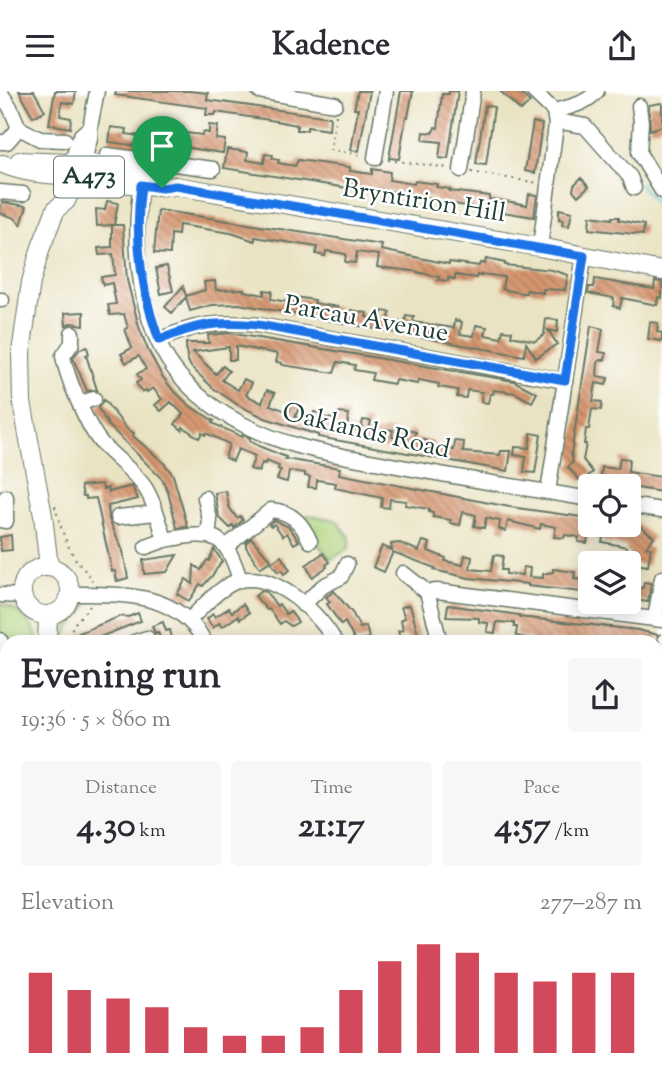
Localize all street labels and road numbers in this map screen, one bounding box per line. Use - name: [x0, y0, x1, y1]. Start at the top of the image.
- road number: A473: [54, 157, 124, 197]
- street label: Bryntirion Hill: [340, 171, 508, 233]
- street label: Parcau Avenue: [281, 287, 451, 353]
- street label: Oaklands Road: [278, 395, 454, 469]

